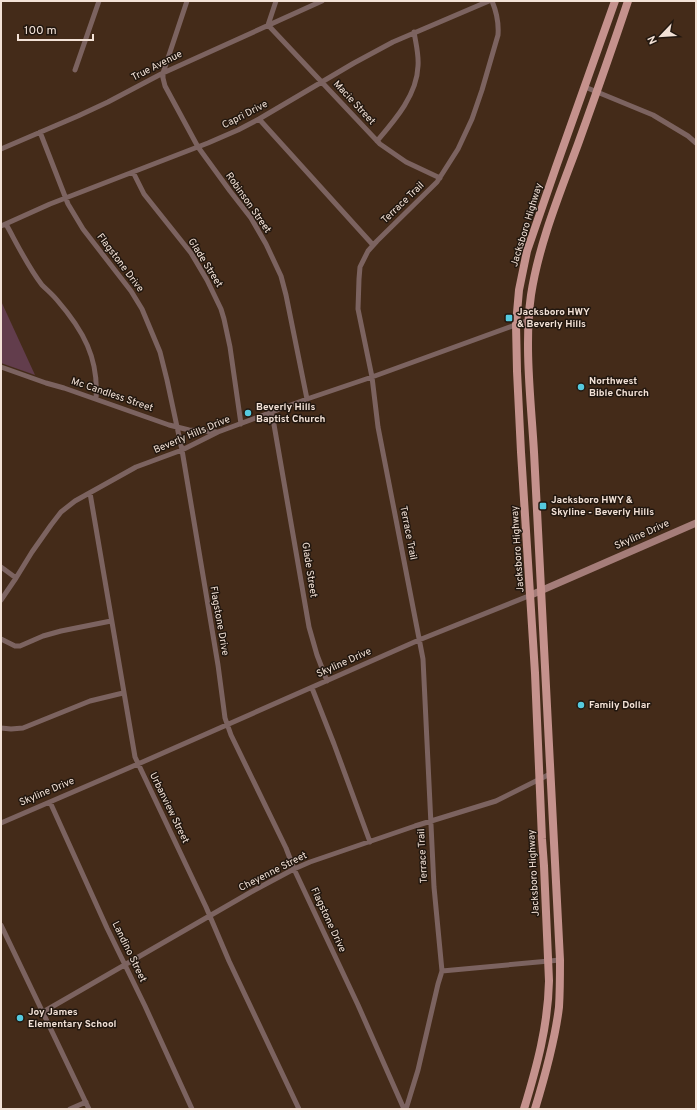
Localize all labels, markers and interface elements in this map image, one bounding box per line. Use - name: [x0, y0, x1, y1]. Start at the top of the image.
- scale bar: [18, 16, 93, 42]
- north arrow: [641, 16, 681, 56]
- text: 100 m: [24, 23, 57, 39]
- text: N: [645, 33, 661, 46]
- street label: True Avenue: [130, 48, 184, 84]
- street label: Macie Street: [330, 78, 378, 128]
- street label: Capri Drive: [220, 98, 270, 132]
- street label: Robinson Street: [222, 170, 274, 236]
- street label: Terrace Trail: [379, 179, 427, 227]
- street label: Jacksboro Highway: [508, 182, 546, 268]
- street label: Flagstone Drive: [94, 231, 146, 295]
- street label: Glade Street: [185, 236, 225, 290]
- place label: Jacksboro HWY & Beverly Hills: [517, 306, 590, 331]
- marker: Jacksboro HWY & Beverly Hills: [504, 313, 514, 323]
- street label: Mc Candless Street: [69, 375, 155, 415]
- place label: Northwest Bible Church: [589, 375, 649, 400]
- marker: Northwest Bible Church: [576, 382, 586, 392]
- place label: Beverly Hills Baptist Church: [256, 401, 326, 426]
- marker: Beverly Hills Baptist Church: [243, 408, 253, 418]
- street label: Beverly Hills Drive: [152, 413, 232, 457]
- place label: Jacksboro HWY & Skyline - Beverly Hills: [551, 494, 654, 519]
- marker: Jacksboro HWY & Skyline - Beverly Hills: [538, 501, 548, 511]
- street label: Terrace Trail: [396, 505, 420, 561]
- street label: Jacksboro Highway: [508, 505, 528, 593]
- street label: Skyline Drive: [612, 517, 672, 553]
- street label: Glade Street: [298, 541, 320, 599]
- street label: Flagstone Drive: [206, 585, 232, 657]
- street label: Skyline Drive: [314, 645, 374, 681]
- place label: Family Dollar: [589, 699, 651, 712]
- marker: Family Dollar: [576, 700, 586, 710]
- street label: Urbanview Street: [146, 770, 192, 846]
- street label: Skyline Drive: [17, 775, 77, 809]
- street label: Terrace Trail: [415, 828, 431, 884]
- street label: Jacksboro Highway: [525, 829, 543, 917]
- street label: Cheyenne Street: [237, 849, 310, 895]
- street label: Flagstone Drive: [307, 885, 349, 955]
- street label: Landino Street: [109, 919, 149, 985]
- place label: Joy James Elementary School: [28, 1006, 117, 1031]
- marker: Joy James Elementary School: [15, 1013, 25, 1023]

